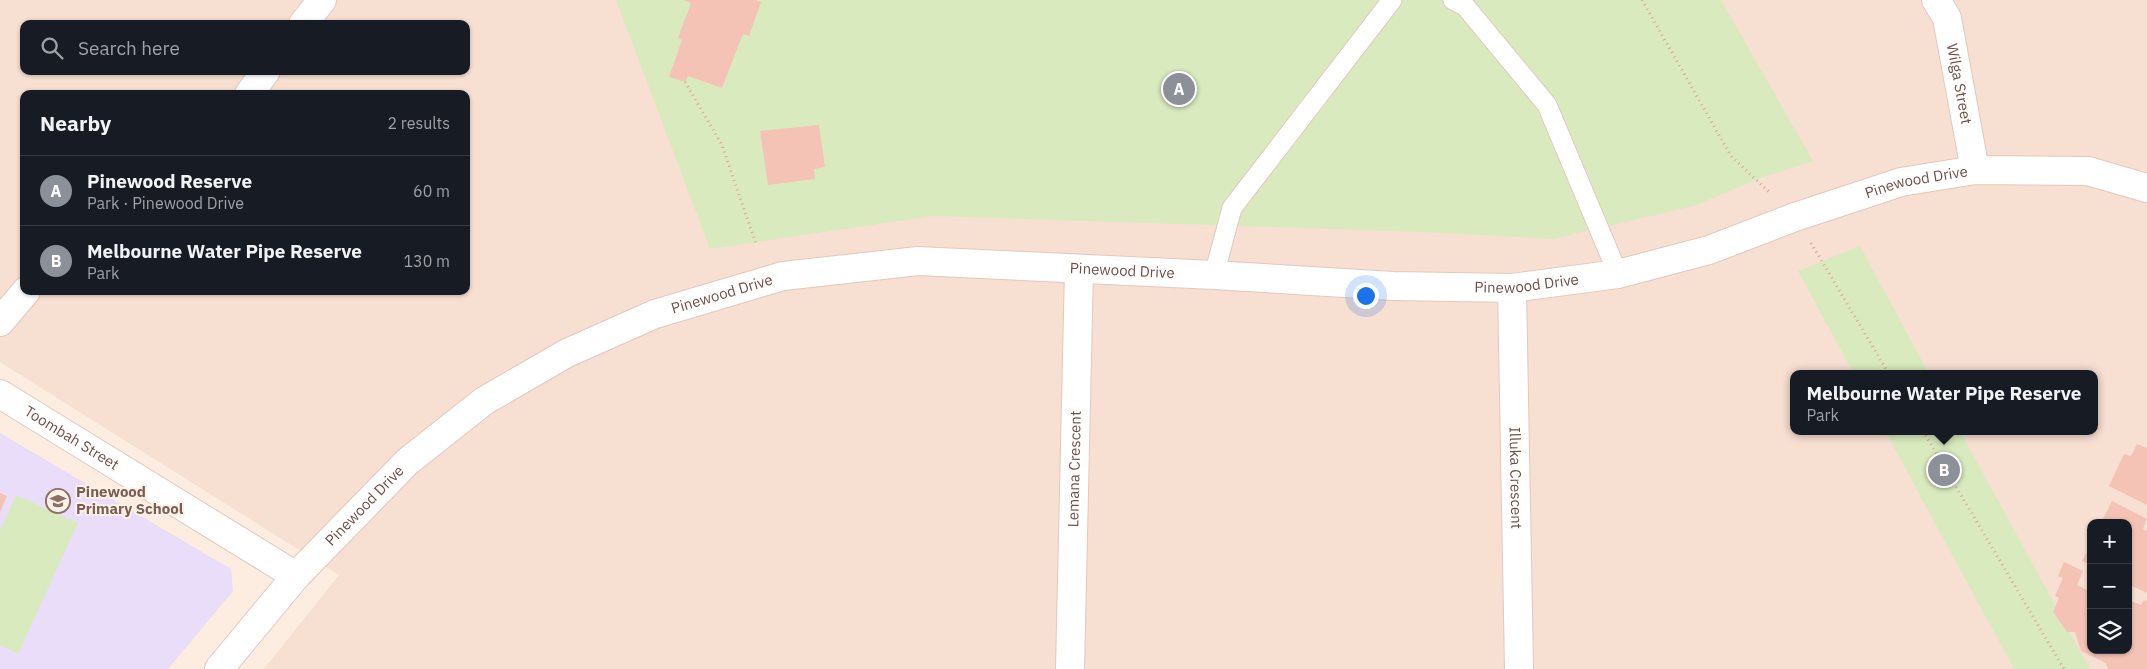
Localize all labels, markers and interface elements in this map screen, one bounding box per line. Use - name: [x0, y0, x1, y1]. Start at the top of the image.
- search box: [20, 20, 470, 75]
- icon: search: [38, 34, 66, 62]
- text: Search here: [78, 36, 180, 60]
- street label: Wilga Street: [1943, 42, 1976, 126]
- pin: A: [1163, 70, 1195, 108]
- text: Nearby: [40, 109, 111, 137]
- text: 2 results: [387, 113, 450, 133]
- street label: Pinewood Drive: [1862, 161, 1969, 202]
- text: Pinewood Reserve: [87, 169, 252, 193]
- text: A: [51, 181, 61, 201]
- text: 60 m: [413, 181, 450, 201]
- text: Park · Pinewood Drive: [87, 193, 244, 213]
- text: Melbourne Water Pipe Reserve: [87, 239, 362, 263]
- text: B: [51, 251, 61, 271]
- text: 130 m: [403, 251, 450, 271]
- street label: Pinewood Drive: [1069, 258, 1175, 282]
- text: Park: [87, 263, 119, 283]
- street label: Pinewood Drive: [1474, 269, 1580, 297]
- street label: Pinewood Drive: [669, 270, 775, 318]
- your location: [1353, 283, 1379, 309]
- popup: [1790, 370, 2098, 435]
- text: Melbourne Water Pipe Reserve: [1806, 381, 2082, 405]
- street label: Toombah Street: [21, 401, 123, 474]
- text: Park: [1806, 405, 1839, 425]
- street label: Lemana Crescent: [1063, 410, 1085, 528]
- street label: Illuka Crescent: [1506, 427, 1526, 529]
- pin: B: [1928, 451, 1960, 489]
- street label: Pinewood Drive: [321, 461, 408, 549]
- place label: Pinewood Primary School: [76, 482, 184, 518]
- school or university icon: Pinewood Primary School: [45, 488, 71, 514]
- map controls: [2087, 519, 2132, 654]
- button: +: [2087, 519, 2132, 564]
- button: −: [2087, 564, 2132, 609]
- button: layers: [2087, 609, 2132, 654]

